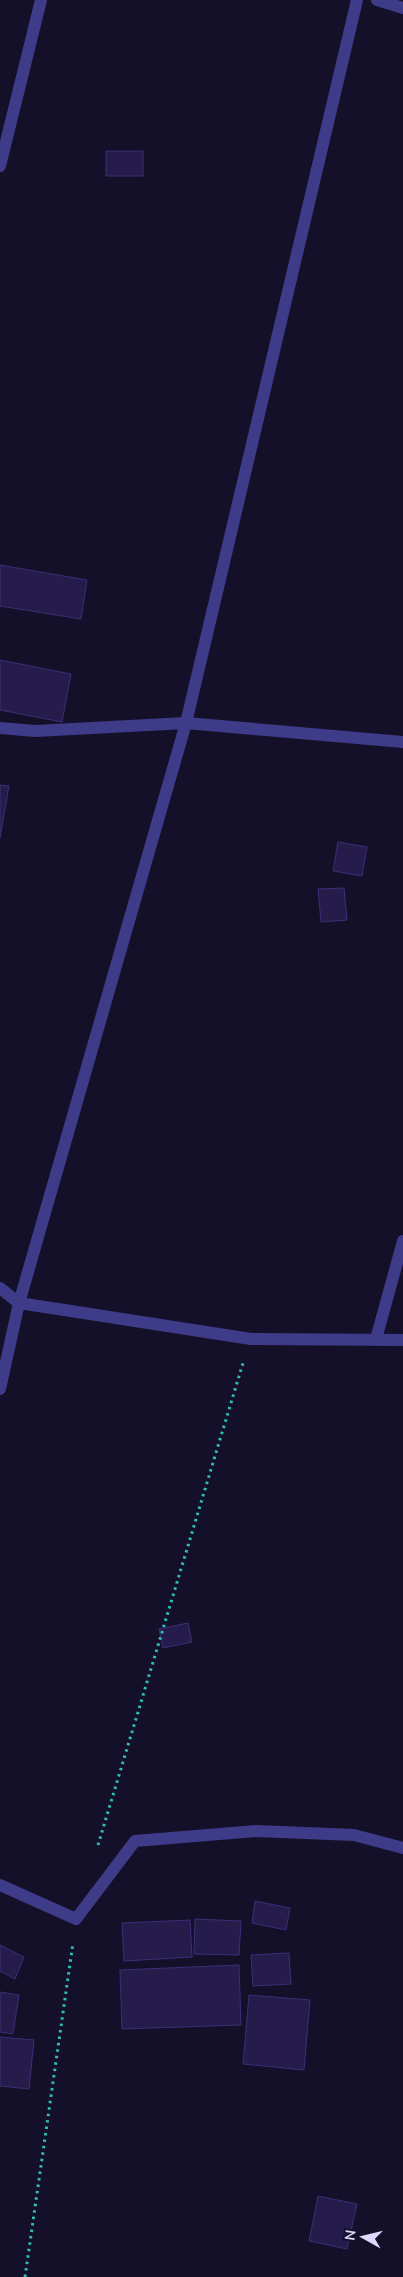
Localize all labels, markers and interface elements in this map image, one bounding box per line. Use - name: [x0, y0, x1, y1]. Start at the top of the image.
- north arrow: [338, 2212, 388, 2262]
- text: N: [340, 2229, 361, 2242]

